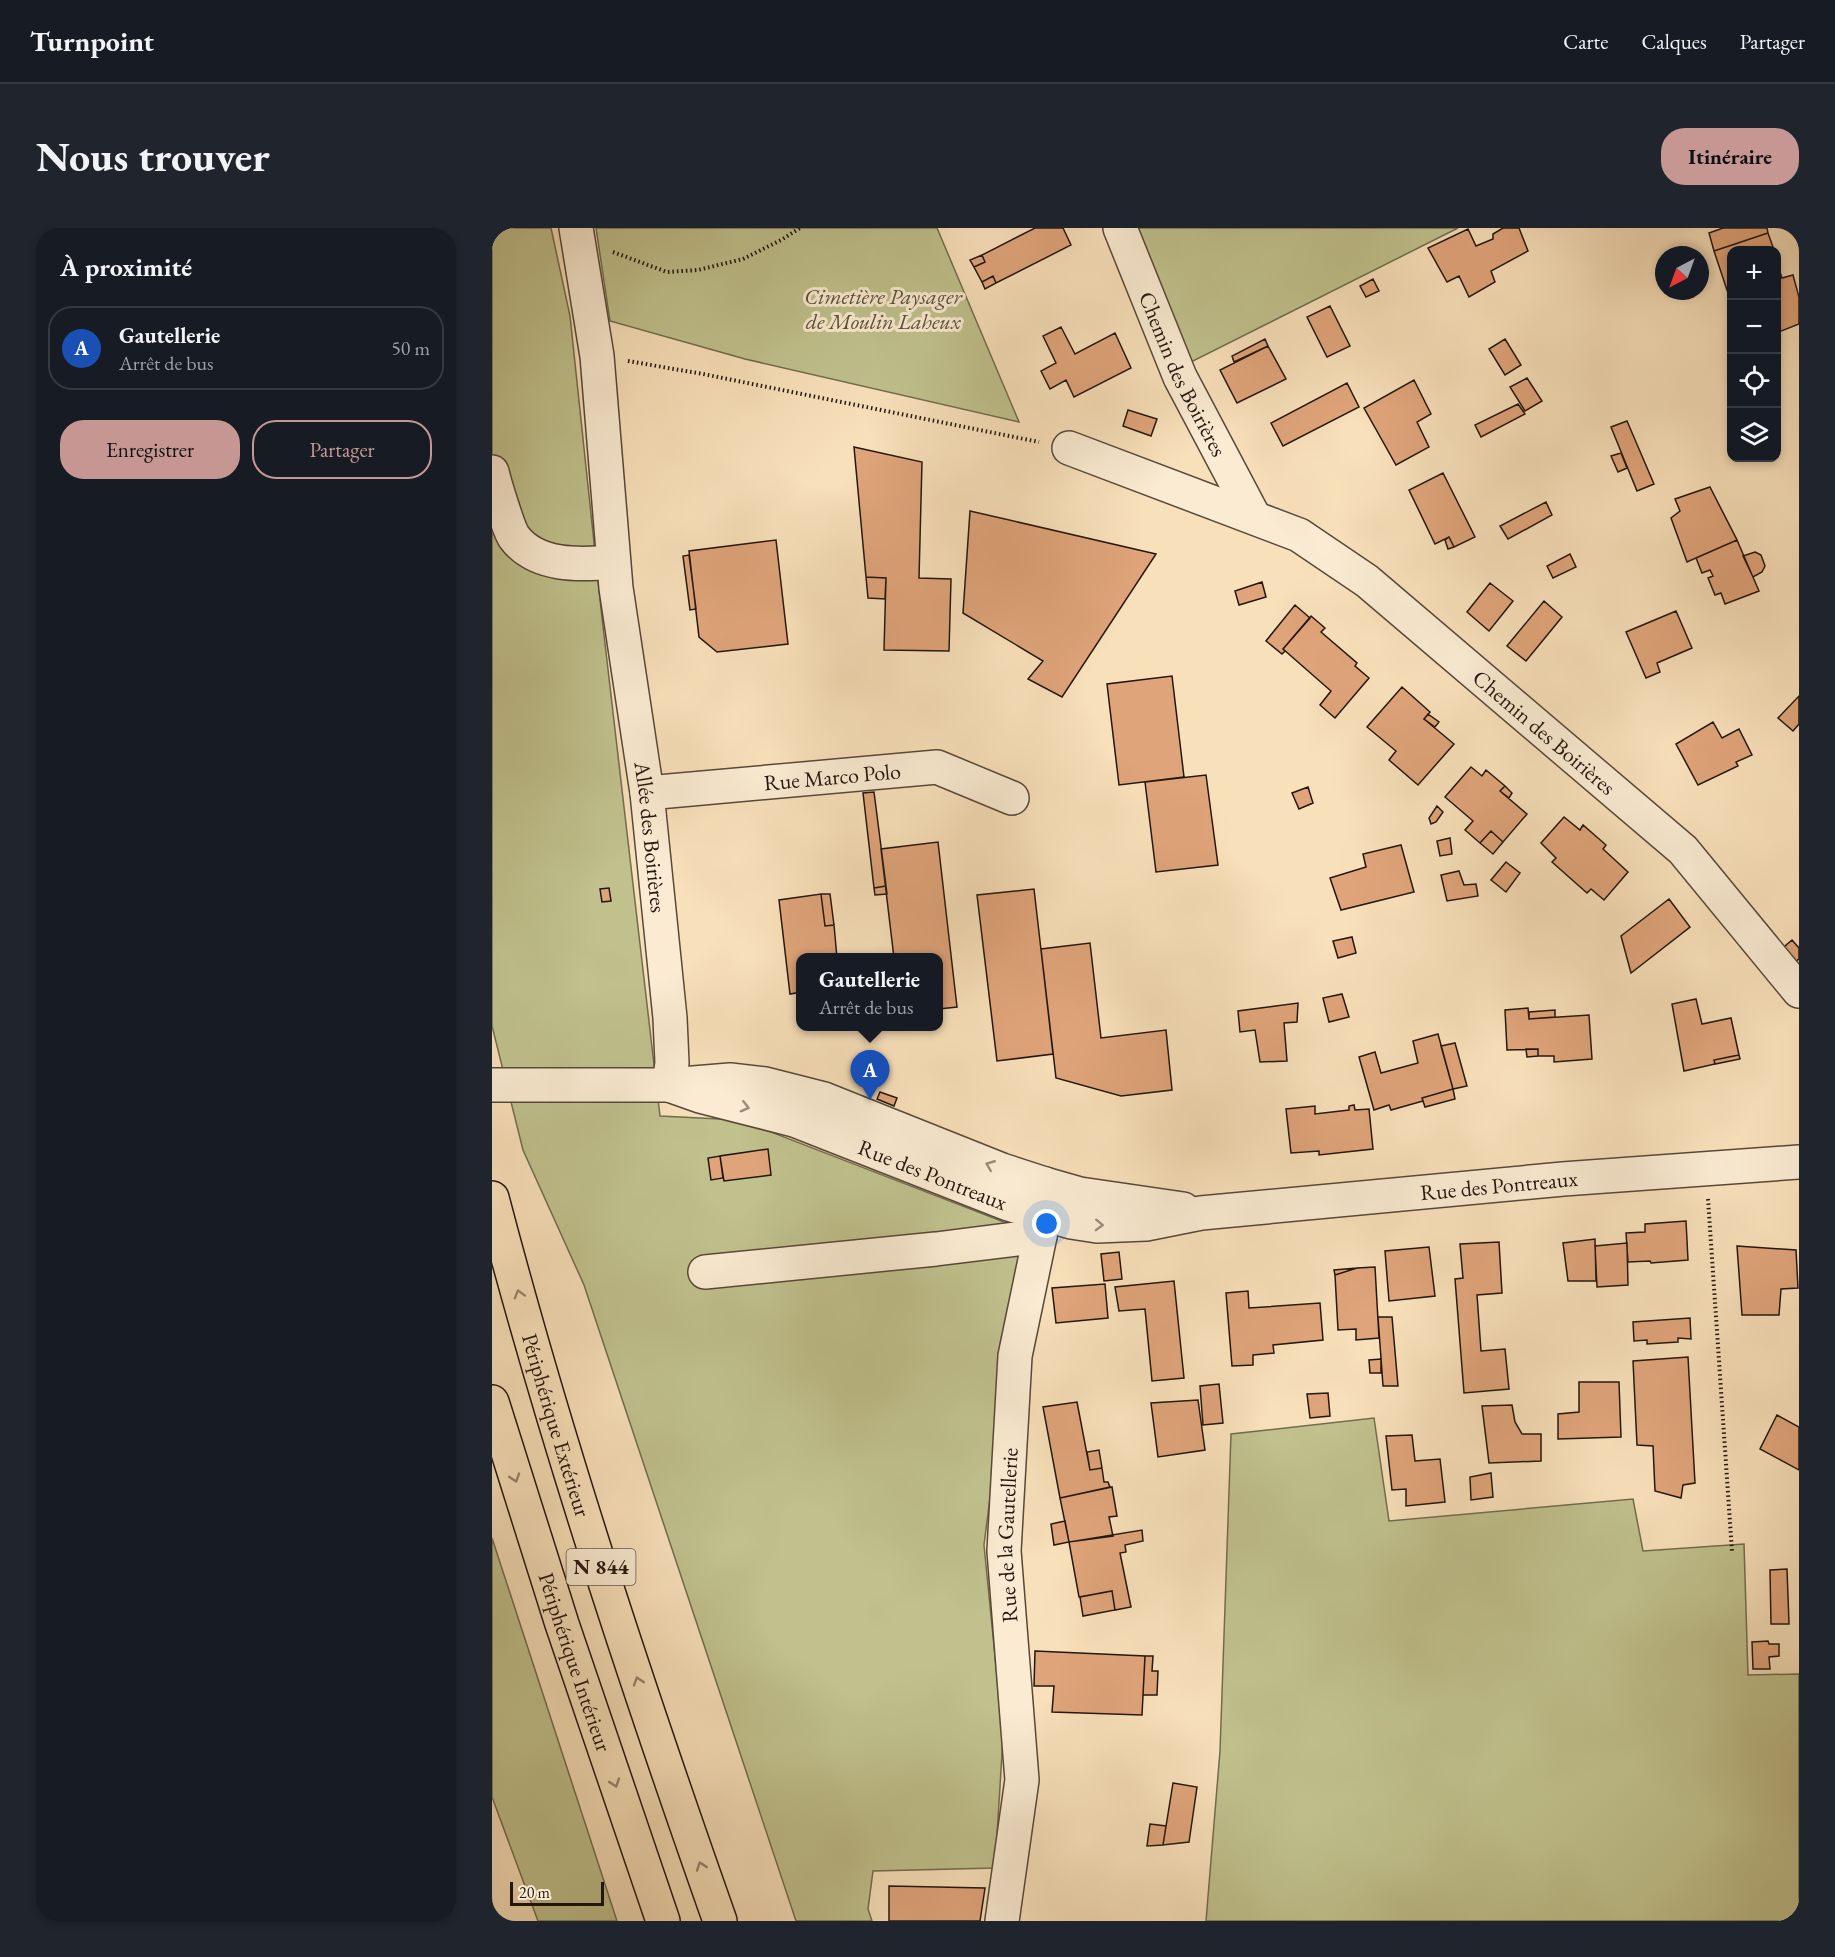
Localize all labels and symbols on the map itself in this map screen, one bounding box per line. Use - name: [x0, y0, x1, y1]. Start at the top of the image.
- north arrow: [1655, 246, 1709, 300]
- park label: Cimetière Paysager de Moulin Laheux: [804, 282, 963, 336]
- street label: Chemin des Boirières: [1132, 287, 1233, 462]
- street label: Chemin des Boirières: [1467, 663, 1622, 801]
- street label: Rue Marco Polo: [763, 756, 902, 797]
- street label: Allée des Boirières: [627, 758, 673, 914]
- pin: A: [850, 1050, 890, 1100]
- one-way arrow: [740, 1100, 750, 1113]
- street label: Rue des Pontreaux: [854, 1133, 1012, 1217]
- one-way arrow: [985, 1160, 996, 1172]
- street label: Rue des Pontreaux: [1419, 1164, 1579, 1207]
- your location: [1032, 1209, 1061, 1238]
- one-way arrow: [1095, 1219, 1104, 1232]
- one-way arrow: [514, 1289, 526, 1300]
- street label: Périphérique Extérieur: [515, 1330, 598, 1521]
- street label: Rue de la Gautellerie: [990, 1446, 1025, 1624]
- one-way arrow: [508, 1472, 520, 1483]
- road number: N 844: [566, 1549, 636, 1585]
- street label: Périphérique Intérieur: [532, 1569, 619, 1756]
- one-way arrow: [633, 1676, 645, 1687]
- one-way arrow: [608, 1777, 620, 1788]
- one-way arrow: [695, 1861, 708, 1872]
- scale bar: [510, 1879, 604, 1906]

